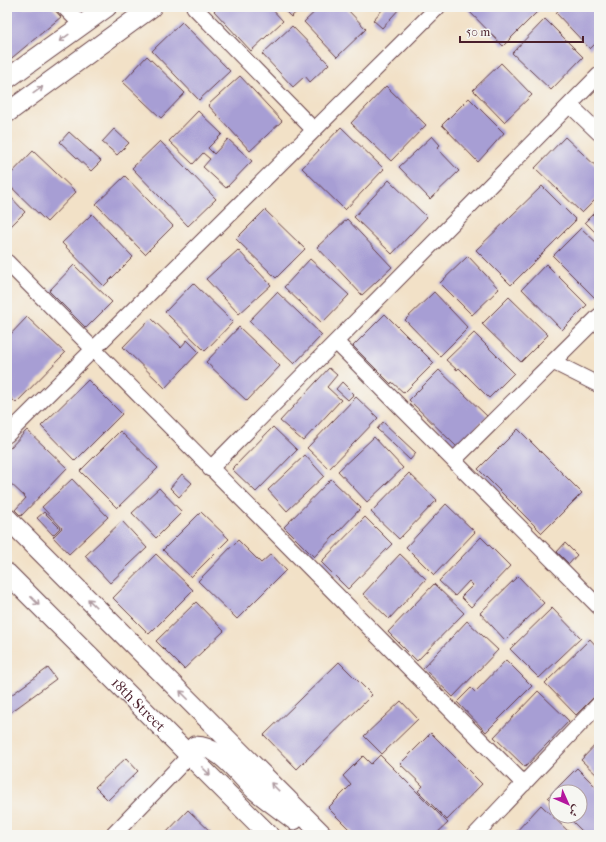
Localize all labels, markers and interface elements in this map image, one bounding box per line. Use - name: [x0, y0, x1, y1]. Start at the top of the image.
- scale bar: [460, 18, 583, 44]
- text: 50 m: [466, 25, 490, 39]
- one-way arrow: [58, 34, 69, 42]
- one-way arrow: [33, 86, 44, 94]
- one-way arrow: [30, 596, 40, 606]
- one-way arrow: [87, 598, 97, 608]
- street label: 18th Street: [108, 674, 170, 736]
- one-way arrow: [179, 690, 189, 700]
- one-way arrow: [202, 766, 211, 776]
- one-way arrow: [271, 782, 280, 792]
- north arrow: [548, 784, 588, 824]
- text: ش: [566, 802, 583, 819]

